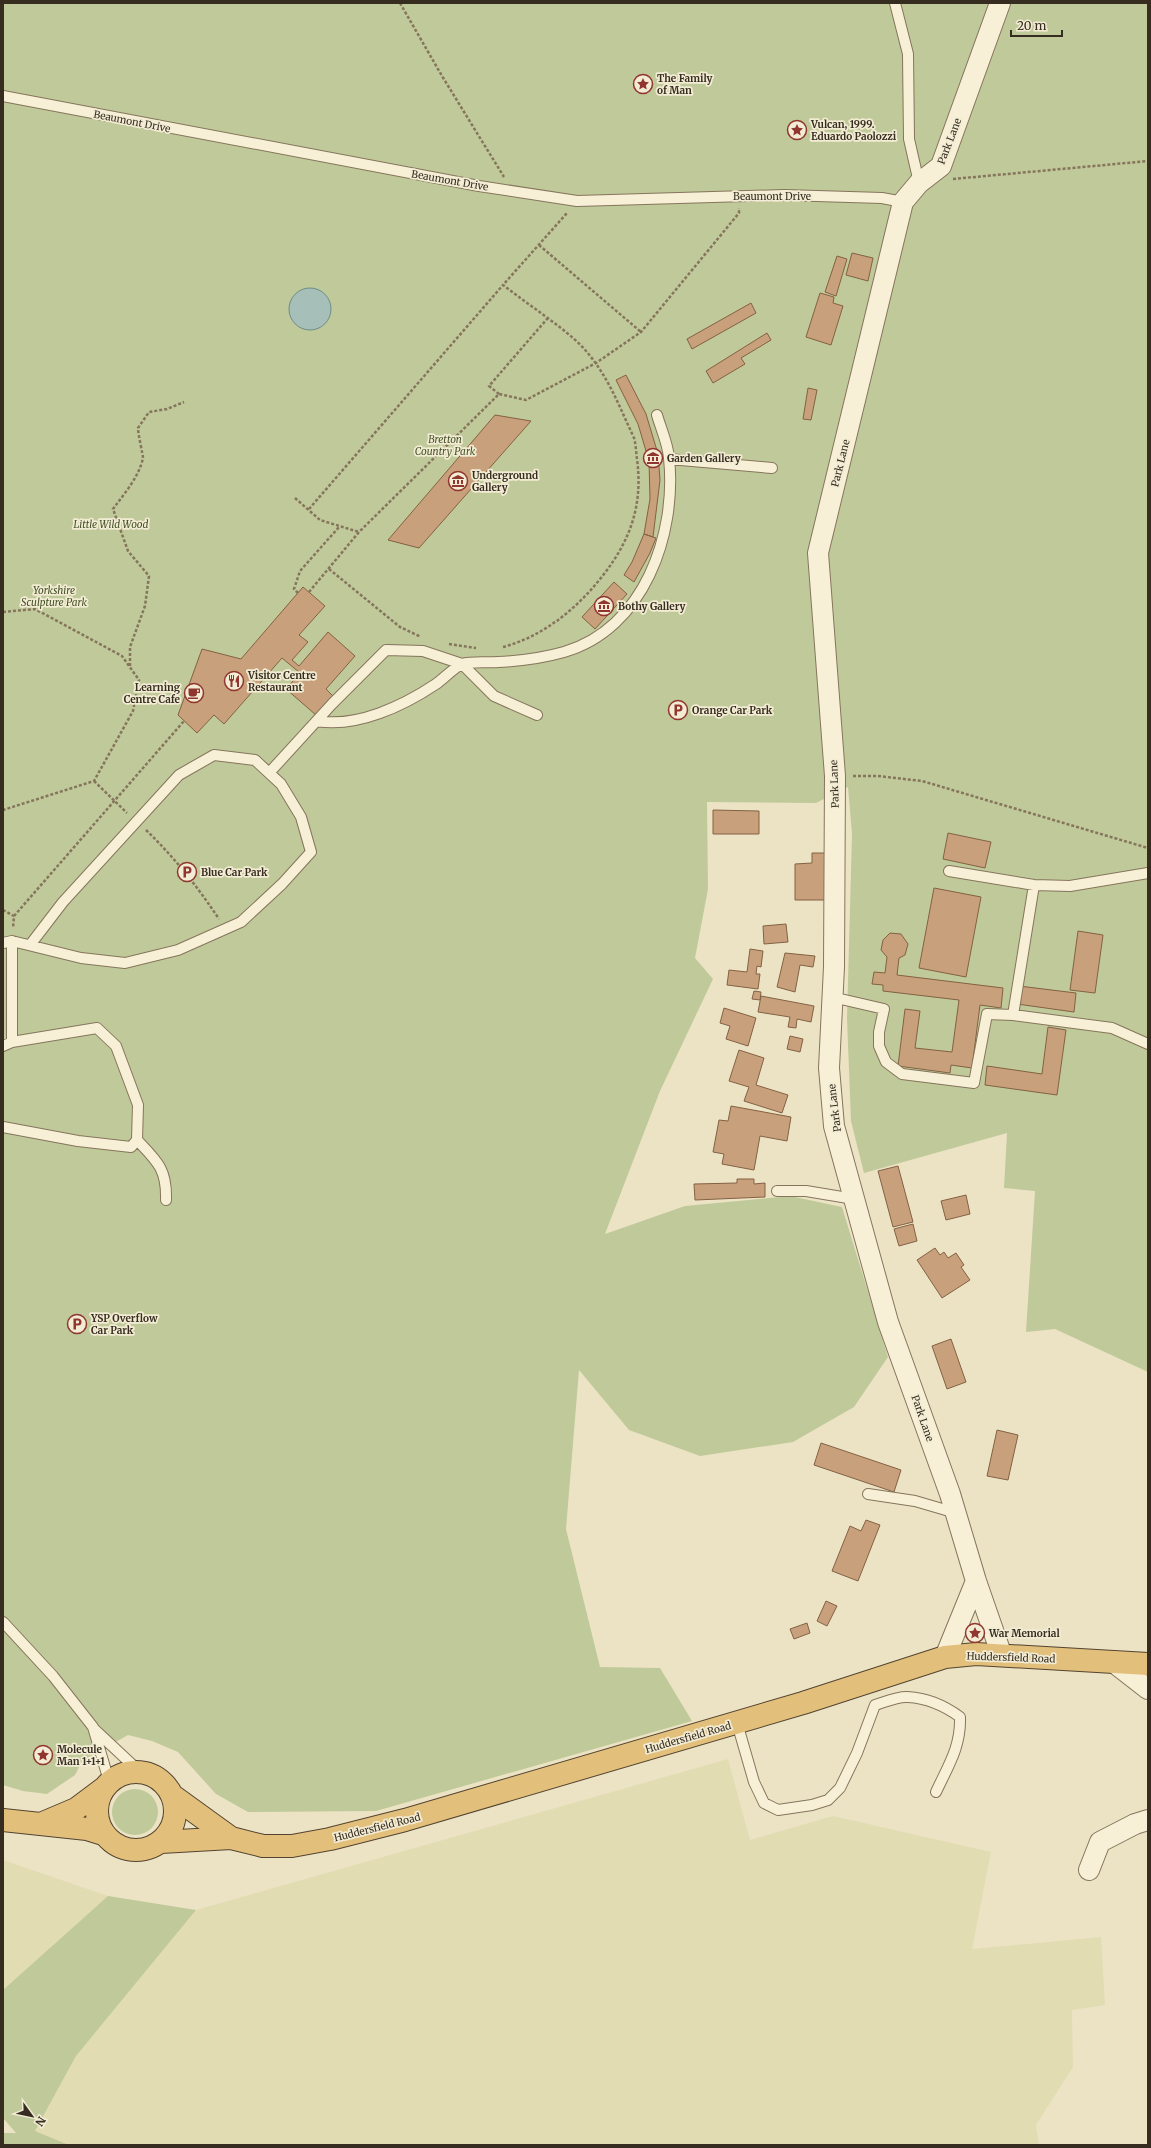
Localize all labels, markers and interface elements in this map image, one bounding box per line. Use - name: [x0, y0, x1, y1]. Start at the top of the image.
- scale bar: [1011, 12, 1062, 38]
- text: 20 m: [1017, 18, 1046, 33]
- place label: The Family of Man: [657, 72, 713, 97]
- place icon: The Family of Man: [632, 73, 654, 95]
- street label: Beaumont Drive: [92, 108, 171, 135]
- street label: Park Lane: [935, 116, 964, 166]
- place label: Vulcan, 1999. Eduardo Paolozzi: [810, 118, 897, 143]
- place icon: Vulcan, 1999. Eduardo Paolozzi: [786, 119, 808, 141]
- street label: Beaumont Drive: [410, 167, 489, 194]
- street label: Beaumont Drive: [733, 190, 811, 203]
- park label: Bretton Country Park: [415, 433, 476, 458]
- street label: Park Lane: [828, 438, 853, 488]
- museum icon: Garden Gallery: [642, 447, 664, 469]
- place label: Garden Gallery: [667, 452, 741, 465]
- place label: Underground Gallery: [472, 469, 538, 494]
- museum icon: Underground Gallery: [447, 470, 469, 492]
- park label: Little Wild Wood: [74, 518, 149, 531]
- park label: Yorkshire Sculpture Park: [21, 584, 87, 609]
- museum icon: Bothy Gallery: [593, 595, 615, 617]
- place label: Bothy Gallery: [618, 600, 686, 613]
- place label: Visitor Centre Restaurant: [247, 669, 316, 694]
- restaurant icon: Visitor Centre Restaurant: [223, 670, 245, 692]
- place label: Learning Centre Cafe: [124, 681, 181, 706]
- cafe icon: Learning Centre Cafe: [183, 682, 205, 704]
- parking icon: Orange Car Park: [667, 699, 689, 721]
- place label: Orange Car Park: [692, 704, 773, 717]
- street label: Park Lane: [827, 760, 842, 808]
- parking icon: Blue Car Park: [176, 861, 198, 883]
- place label: Blue Car Park: [201, 866, 268, 879]
- street label: Park Lane: [825, 1083, 844, 1133]
- place label: YSP Overflow Car Park: [90, 1312, 158, 1337]
- parking icon: YSP Overflow Car Park: [66, 1313, 88, 1335]
- street label: Park Lane: [909, 1393, 937, 1443]
- place icon: War Memorial: [964, 1622, 986, 1644]
- place label: War Memorial: [988, 1627, 1060, 1640]
- street label: Huddersfield Road: [966, 1649, 1056, 1666]
- street label: Huddersfield Road: [644, 1719, 733, 1756]
- place label: Molecule Man 1+1+1: [57, 1743, 105, 1768]
- place icon: Molecule Man 1+1+1: [32, 1744, 54, 1766]
- street label: Huddersfield Road: [333, 1810, 422, 1845]
- north arrow: [12, 2096, 52, 2136]
- text: N: [32, 2114, 49, 2129]

